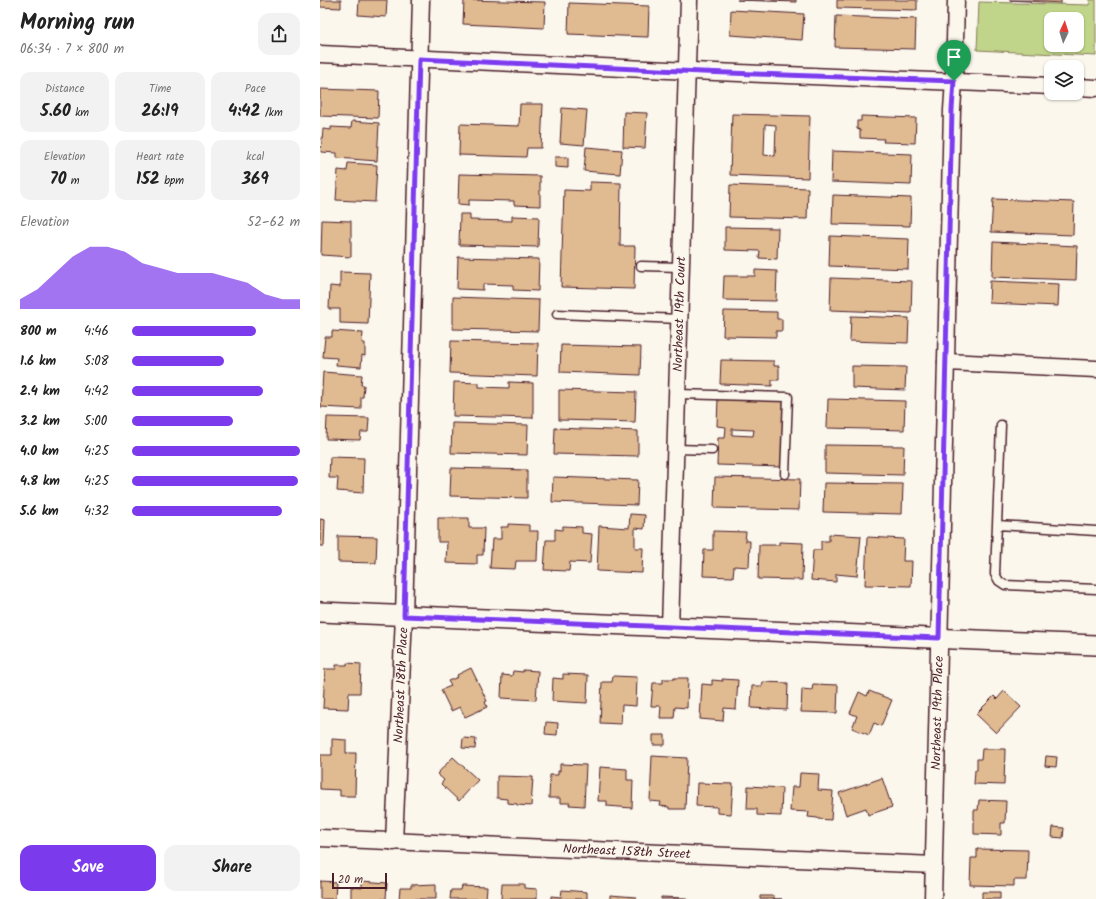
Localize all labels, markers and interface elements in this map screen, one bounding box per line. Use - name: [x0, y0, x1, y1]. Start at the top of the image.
- text: Morning run: [20, 6, 135, 41]
- north arrow: [1044, 12, 1084, 52]
- map controls: [1044, 12, 1084, 100]
- button: share: [258, 13, 300, 55]
- text: 06:34 · 7 × 800 m: [20, 39, 124, 60]
- pin: [937, 40, 971, 81]
- icon: arrive: [943, 46, 965, 68]
- button: layers: [1044, 60, 1084, 100]
- text: Distance: [45, 80, 84, 98]
- text: Time: [149, 80, 171, 98]
- text: Pace: [245, 80, 266, 98]
- text: 5.60: [40, 98, 71, 125]
- text: 26:19: [141, 98, 179, 125]
- text: 4:42: [228, 98, 261, 125]
- text: km: [71, 104, 89, 122]
- text: /km: [261, 104, 283, 122]
- text: Elevation: [44, 148, 85, 166]
- text: Heart rate: [136, 148, 184, 166]
- text: kcal: [246, 148, 264, 166]
- text: 70: [50, 166, 66, 193]
- text: 152: [136, 166, 160, 193]
- text: 369: [242, 166, 269, 193]
- text: m: [66, 172, 80, 190]
- text: bpm: [160, 172, 184, 190]
- text: Elevation: [20, 212, 69, 233]
- text: 52–62 m: [247, 212, 300, 233]
- street label: Northeast 19th Court: [667, 255, 692, 372]
- text: 800 m: [20, 321, 57, 342]
- text: 4:46: [84, 321, 109, 342]
- text: 1.6 km: [20, 351, 56, 372]
- text: 5:08: [84, 351, 109, 372]
- text: 2.4 km: [20, 381, 60, 402]
- text: 4:42: [84, 381, 109, 402]
- text: 3.2 km: [20, 411, 60, 432]
- text: 5:00: [84, 411, 107, 432]
- text: 4.0 km: [20, 441, 59, 462]
- text: 4:25: [84, 441, 109, 462]
- text: 4.8 km: [20, 471, 60, 492]
- text: 4:25: [84, 471, 109, 492]
- text: 5.6 km: [20, 501, 59, 522]
- text: 4:32: [84, 501, 109, 522]
- street label: Northeast 18th Place: [388, 627, 414, 744]
- street label: Northeast 19th Place: [926, 655, 949, 771]
- street label: Northeast 158th Street: [562, 838, 692, 865]
- button: Save: [20, 845, 156, 891]
- button: Share: [164, 845, 300, 891]
- scale bar: [332, 871, 387, 890]
- text: 20 m: [338, 871, 363, 889]

